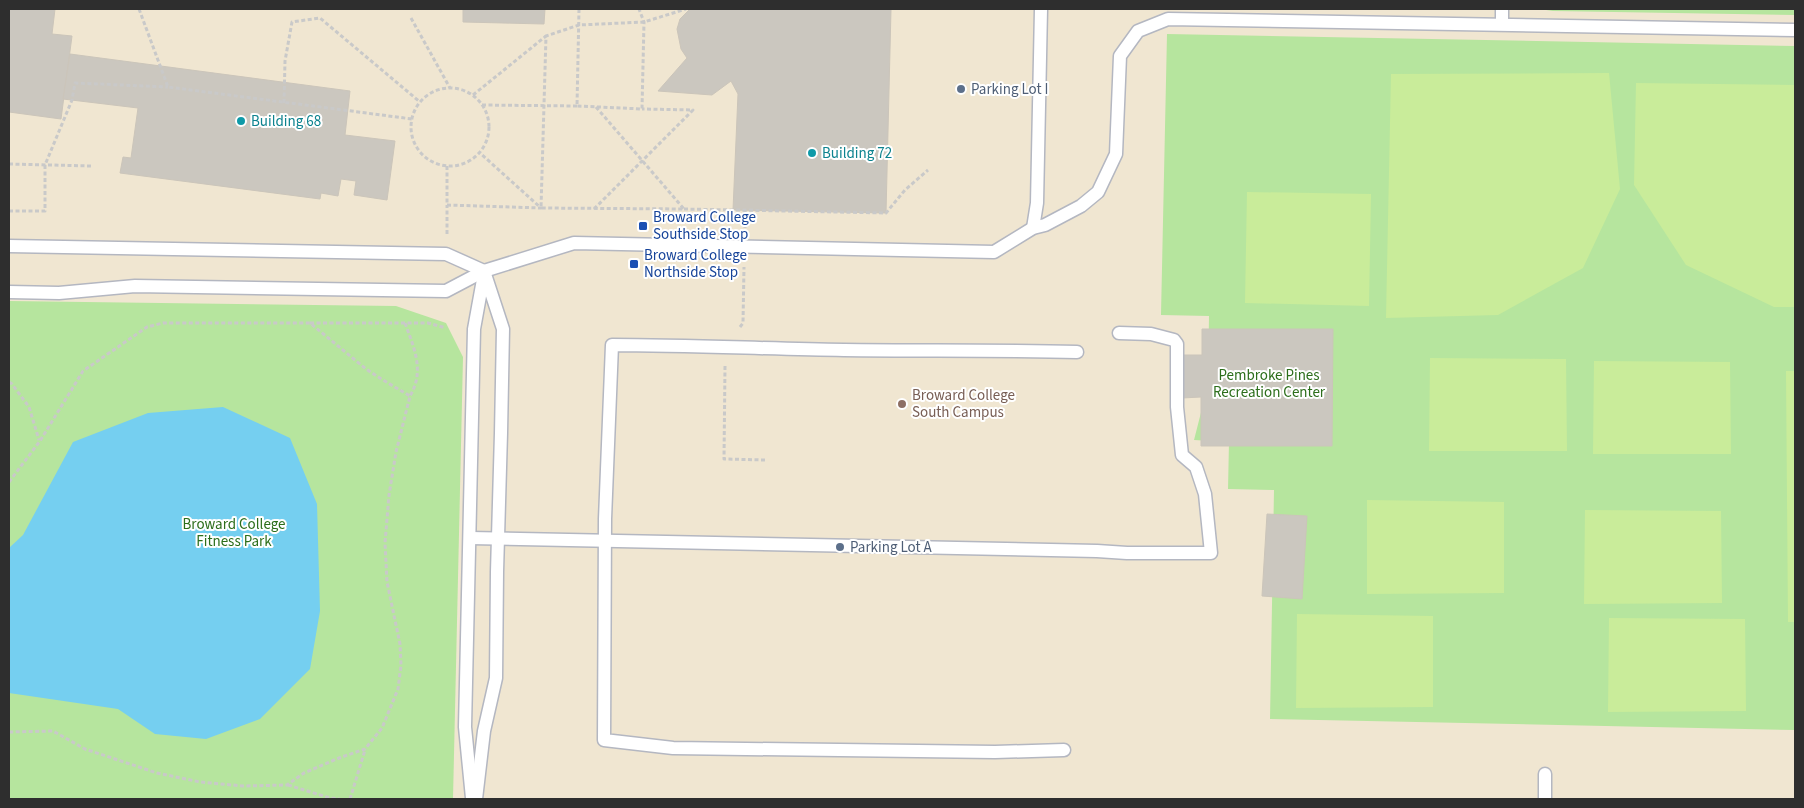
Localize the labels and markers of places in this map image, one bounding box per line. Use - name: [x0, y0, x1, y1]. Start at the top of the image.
- place label: Parking Lot I: [971, 79, 1049, 100]
- marker: Parking Lot I: [955, 83, 967, 95]
- place label: Building 68: [251, 111, 321, 132]
- marker: Building 68: [235, 115, 247, 127]
- place label: Building 72: [822, 143, 892, 164]
- marker: Building 72: [806, 147, 818, 159]
- place label: Broward College Southside Stop: [653, 207, 756, 245]
- marker: Broward College Southside Stop: [637, 220, 649, 232]
- place label: Broward College Northside Stop: [644, 245, 747, 283]
- marker: Broward College Northside Stop: [628, 258, 640, 270]
- place label: Broward College South Campus: [912, 385, 1015, 423]
- marker: Broward College South Campus: [896, 398, 908, 410]
- place label: Parking Lot A: [850, 537, 933, 558]
- marker: Parking Lot A: [834, 541, 846, 553]

